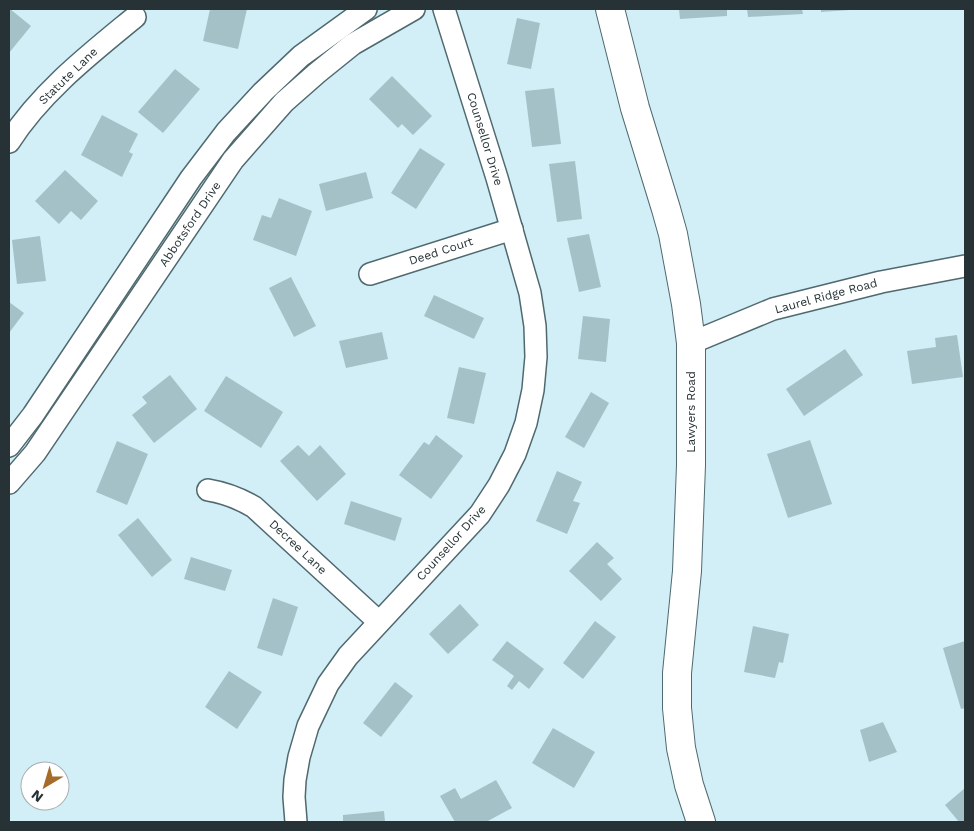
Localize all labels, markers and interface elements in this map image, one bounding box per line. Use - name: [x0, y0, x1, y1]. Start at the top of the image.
- street label: Statute Lane: [36, 44, 100, 107]
- street label: Counsellor Drive: [464, 91, 506, 187]
- street label: Abbotsford Drive: [156, 179, 224, 269]
- street label: Deed Court: [407, 234, 475, 268]
- street label: Laurel Ridge Road: [773, 276, 879, 316]
- street label: Lawyers Road: [684, 371, 698, 453]
- street label: Counsellor Drive: [413, 502, 489, 584]
- street label: Decree Lane: [266, 517, 330, 577]
- north arrow: [20, 761, 70, 811]
- text: N: [28, 787, 46, 806]

